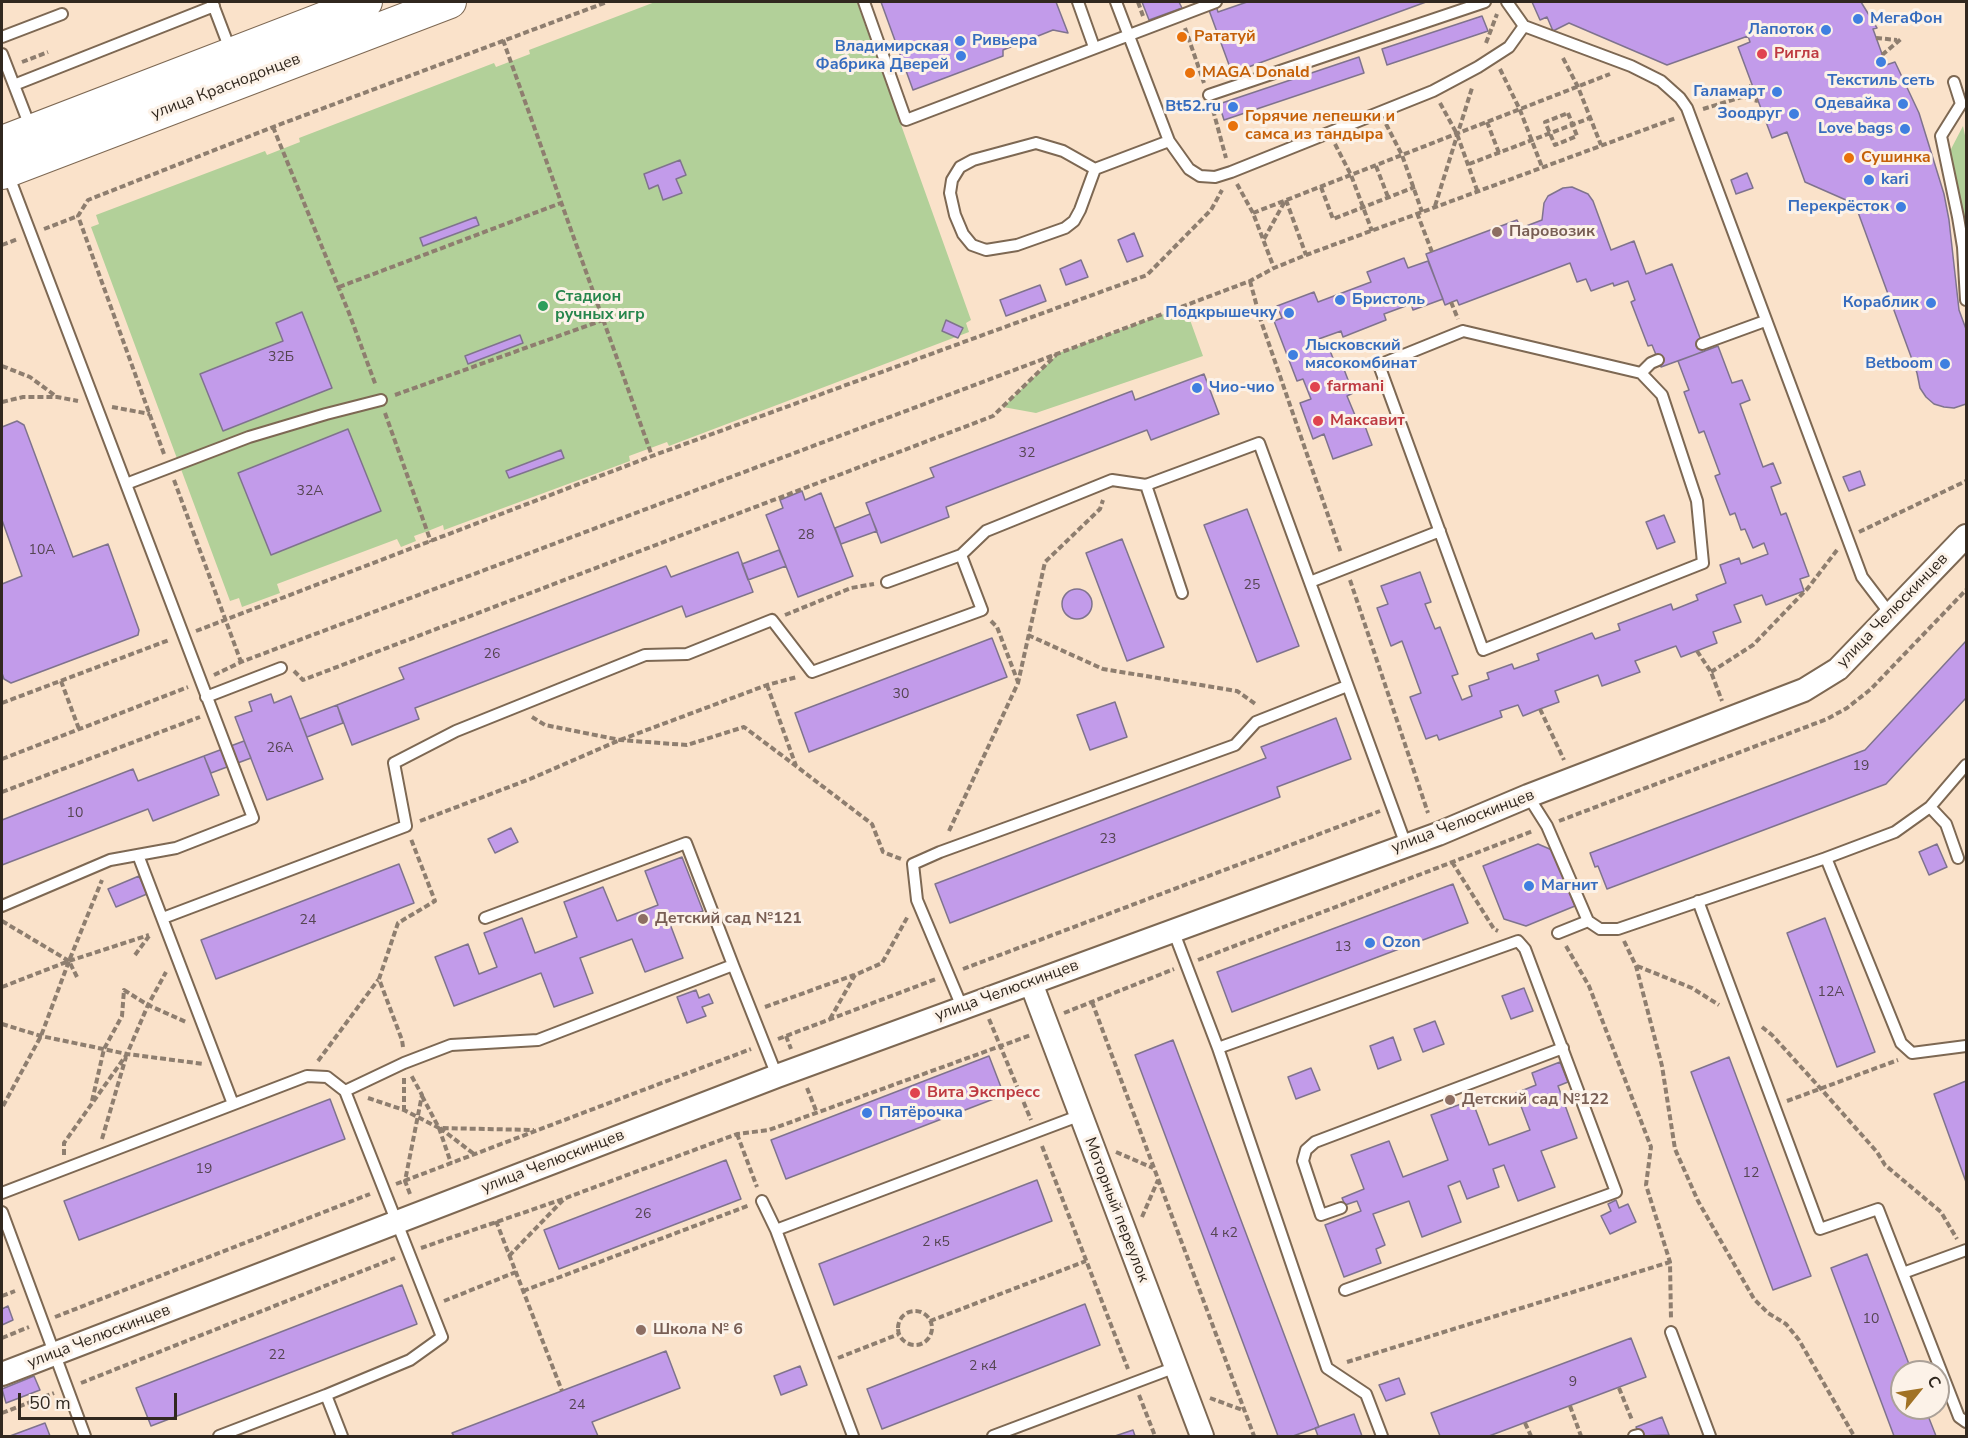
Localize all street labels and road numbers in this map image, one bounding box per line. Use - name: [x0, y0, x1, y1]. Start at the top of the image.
- street label: улица Краснодонцев: [149, 50, 303, 124]
- street label: улица Челюскинцев: [1834, 550, 1952, 672]
- street label: улица Челюскинцев: [1389, 786, 1537, 858]
- street label: улица Челюскинцев: [933, 956, 1081, 1026]
- street label: улица Челюскинцев: [479, 1126, 627, 1198]
- street label: Моторный переулок: [1080, 1135, 1152, 1285]
- street label: улица Челюскинцев: [25, 1301, 173, 1373]

